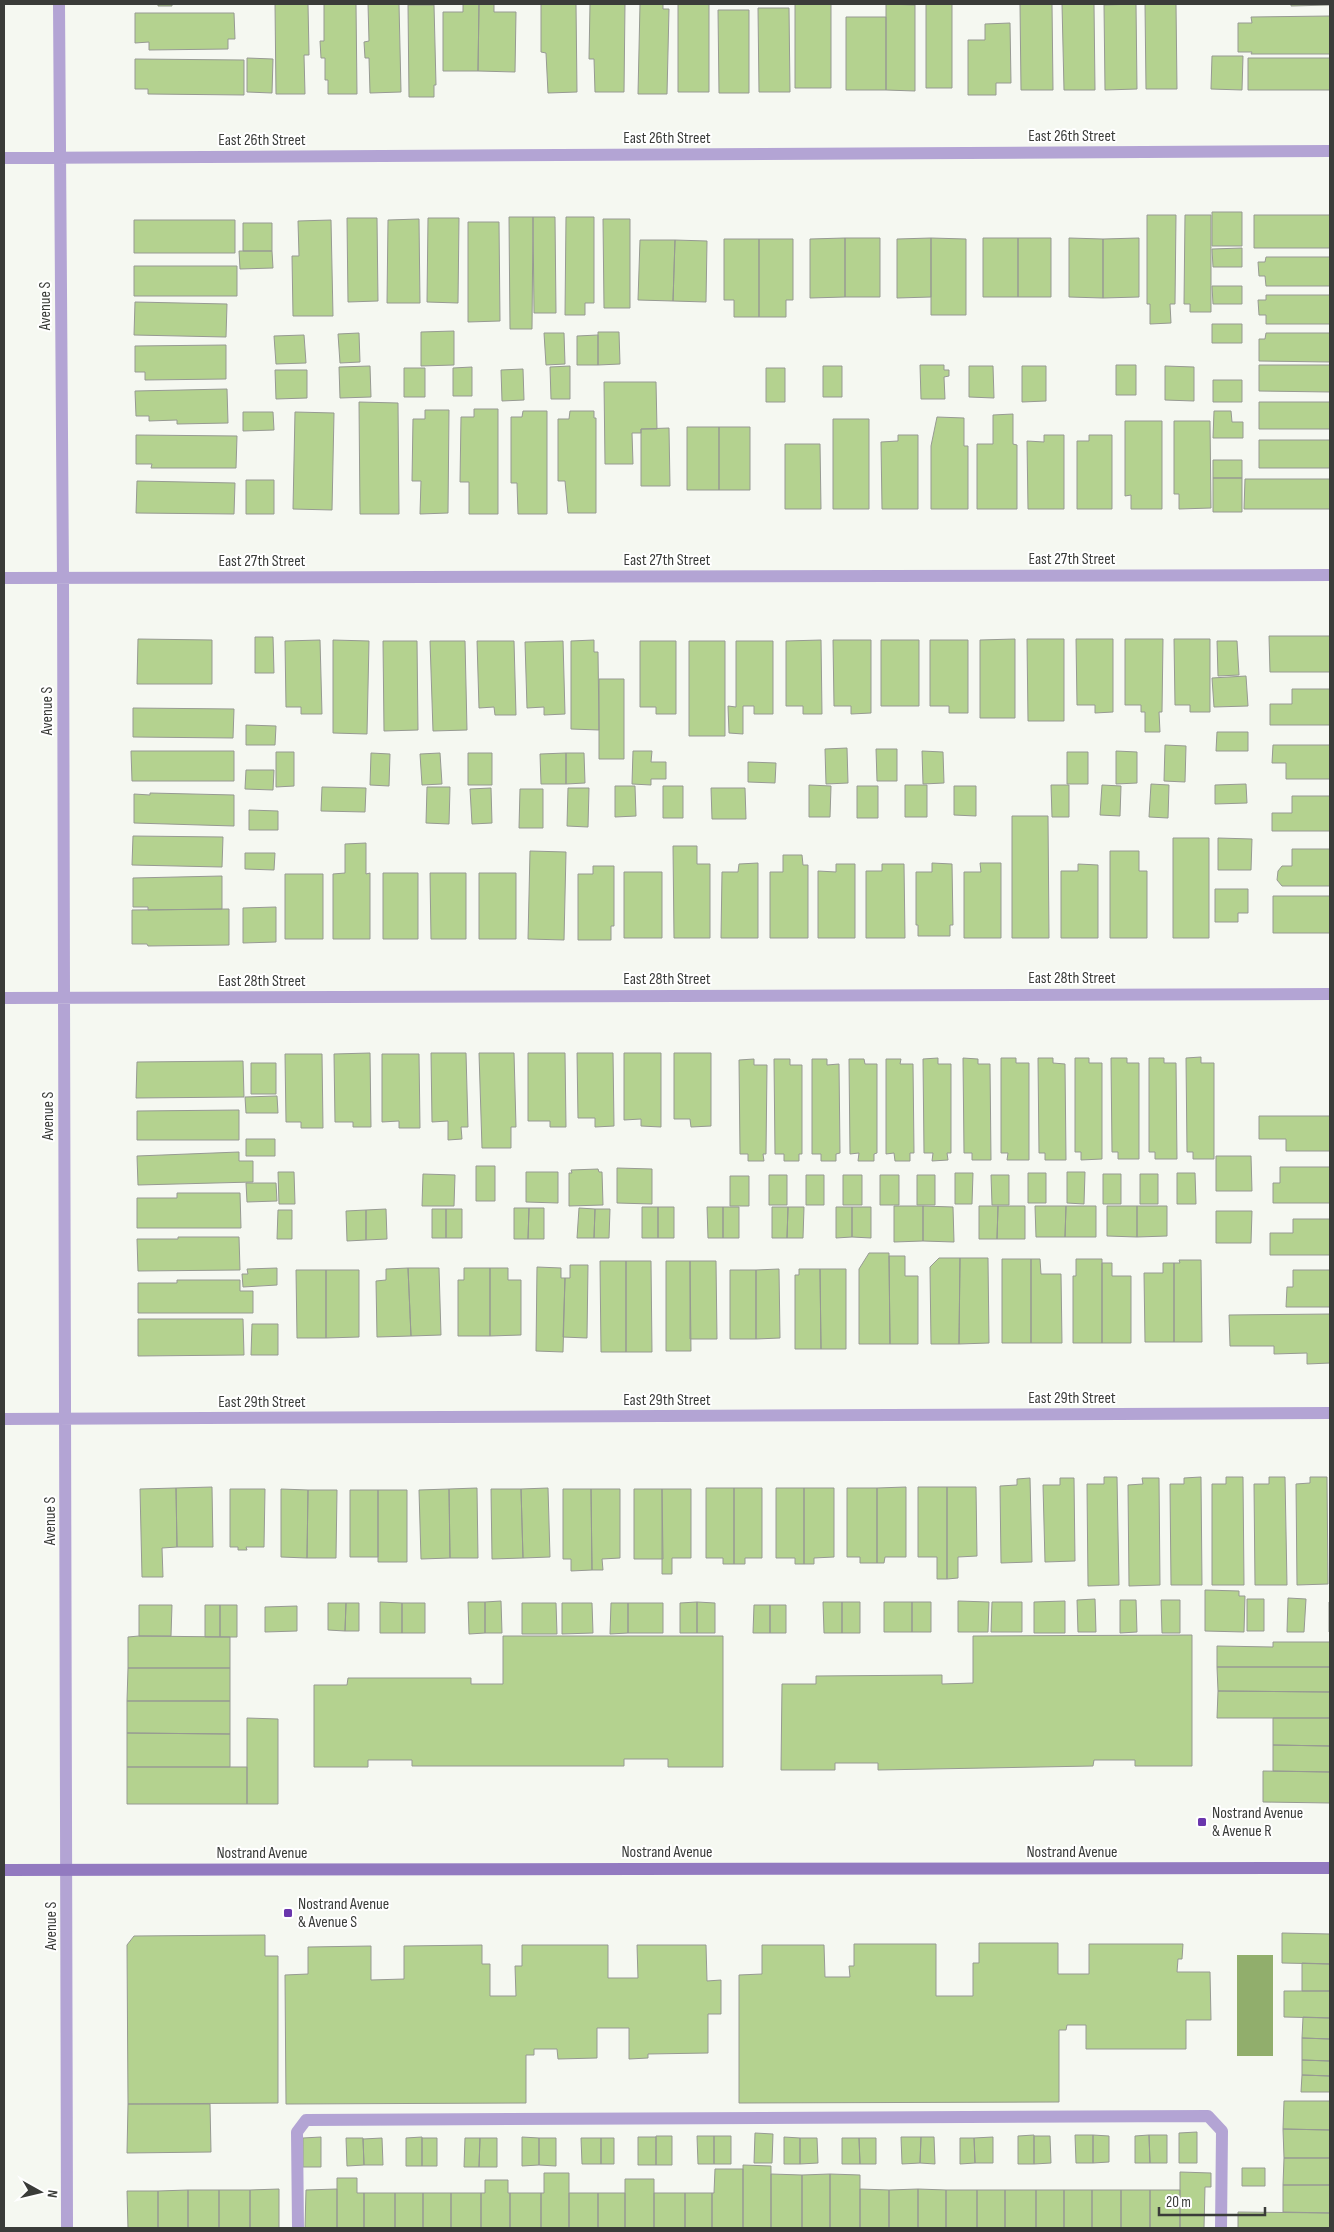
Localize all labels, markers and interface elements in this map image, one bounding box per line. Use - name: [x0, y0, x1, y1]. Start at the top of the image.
- street label: East 26th Street: [1028, 127, 1116, 146]
- street label: East 26th Street: [623, 129, 711, 148]
- street label: East 26th Street: [218, 131, 306, 150]
- street label: Avenue S: [36, 282, 55, 331]
- street label: East 27th Street: [1029, 550, 1116, 569]
- street label: East 27th Street: [624, 551, 711, 570]
- street label: East 27th Street: [219, 552, 306, 571]
- street label: Avenue S: [38, 687, 57, 736]
- street label: East 28th Street: [1028, 969, 1116, 988]
- street label: East 28th Street: [623, 970, 711, 989]
- street label: East 28th Street: [218, 972, 306, 991]
- street label: Avenue S: [39, 1092, 58, 1141]
- street label: East 29th Street: [1028, 1389, 1116, 1408]
- street label: East 29th Street: [623, 1391, 711, 1410]
- street label: East 29th Street: [218, 1393, 306, 1412]
- street label: Avenue S: [41, 1497, 60, 1546]
- place label: Nostrand Avenue & Avenue R: [1212, 1804, 1303, 1841]
- marker: Nostrand Avenue & Avenue R: [1196, 1816, 1208, 1828]
- street label: Nostrand Avenue: [621, 1843, 713, 1862]
- street label: Nostrand Avenue: [1026, 1843, 1118, 1862]
- street label: Nostrand Avenue: [216, 1844, 308, 1863]
- place label: Nostrand Avenue & Avenue S: [298, 1895, 389, 1932]
- street label: Avenue S: [42, 1902, 61, 1951]
- marker: Nostrand Avenue & Avenue S: [282, 1907, 294, 1919]
- north arrow: [15, 2167, 65, 2217]
- scale bar: [1159, 2184, 1265, 2216]
- text: N: [43, 2189, 61, 2199]
- text: 20 m: [1166, 2193, 1191, 2212]

